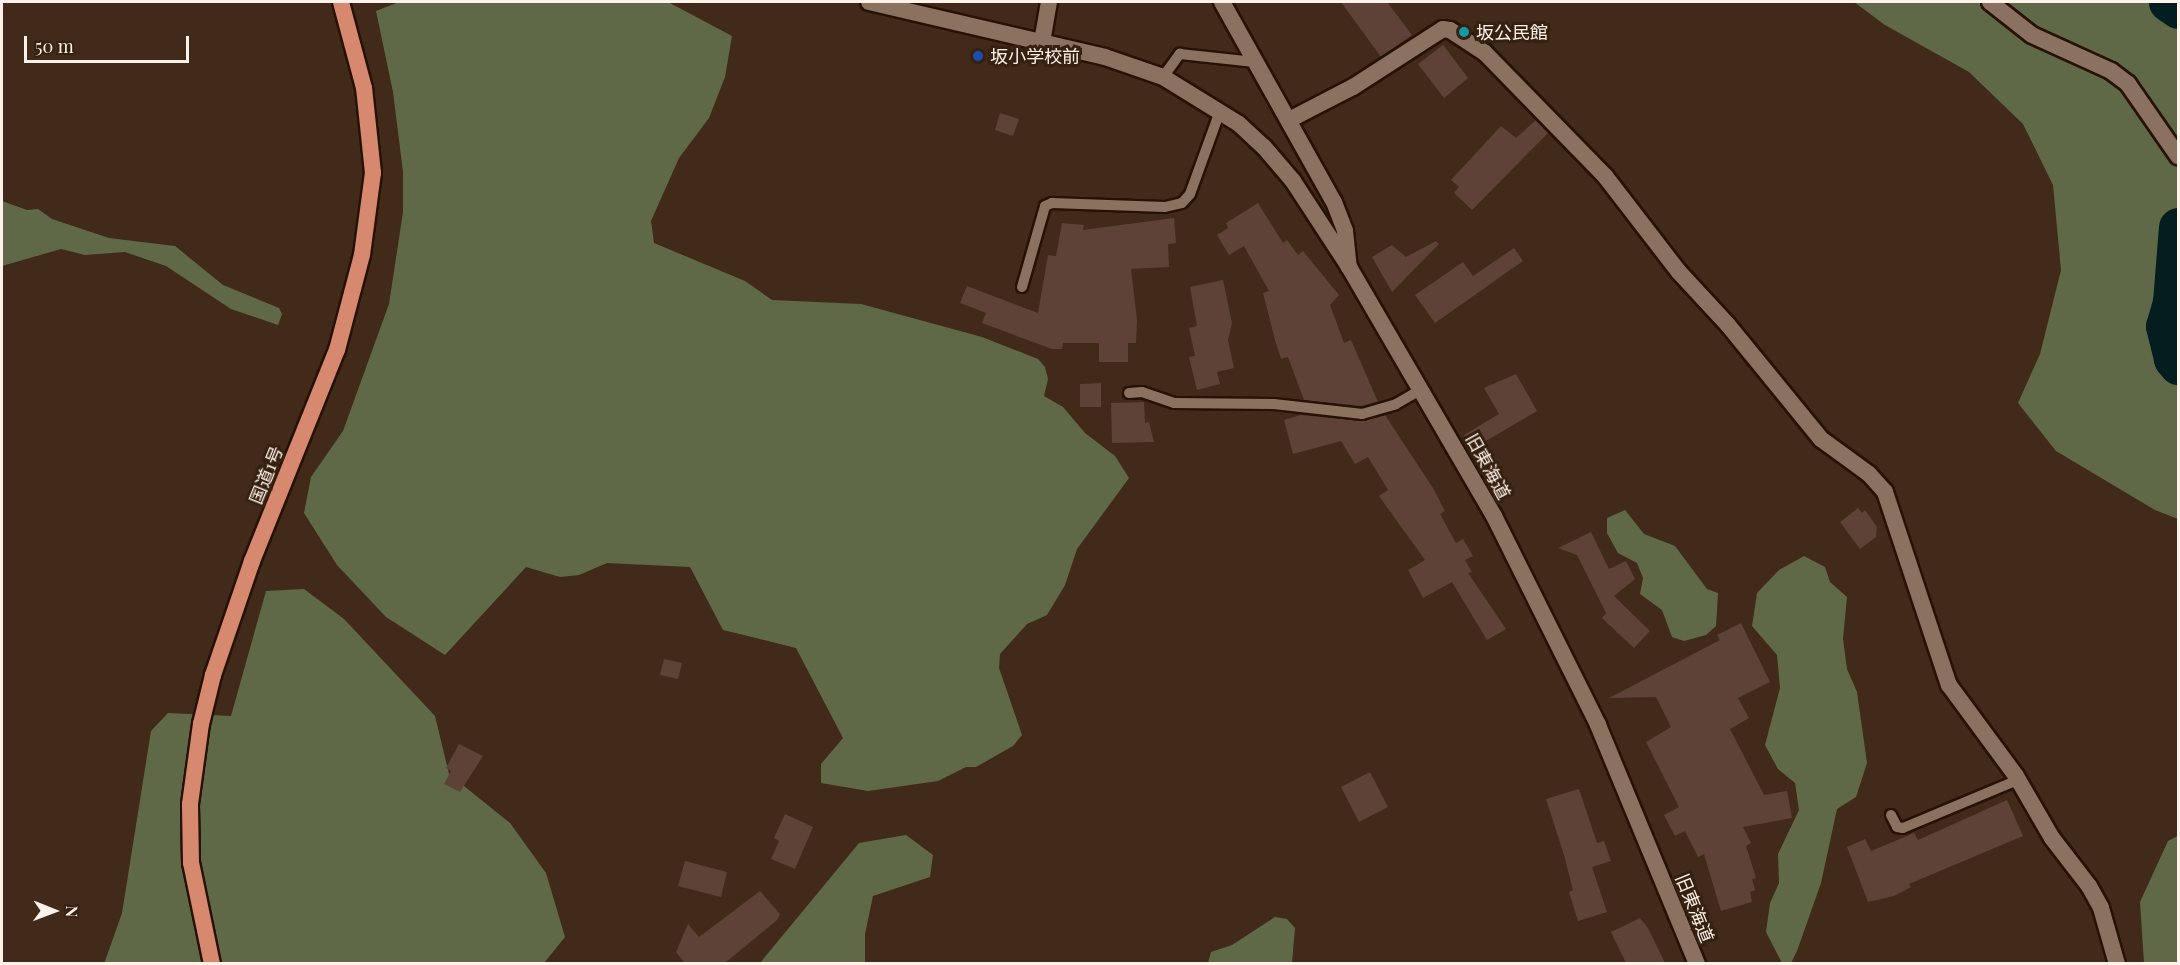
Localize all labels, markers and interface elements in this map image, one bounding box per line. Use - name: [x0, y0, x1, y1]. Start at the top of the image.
- place label: 坂公民館: [1476, 21, 1548, 43]
- scale bar: [27, 24, 192, 62]
- marker: 坂公民館: [1457, 25, 1471, 39]
- text: 50 m: [35, 34, 74, 58]
- place label: 坂小学校前: [990, 45, 1080, 67]
- marker: 坂小学校前: [971, 49, 985, 63]
- street label: 旧東海道: [1461, 429, 1515, 503]
- street label: 国道1号: [245, 443, 287, 507]
- street label: 旧東海道: [1672, 871, 1718, 945]
- north arrow: [24, 881, 84, 941]
- text: N: [62, 905, 83, 917]

